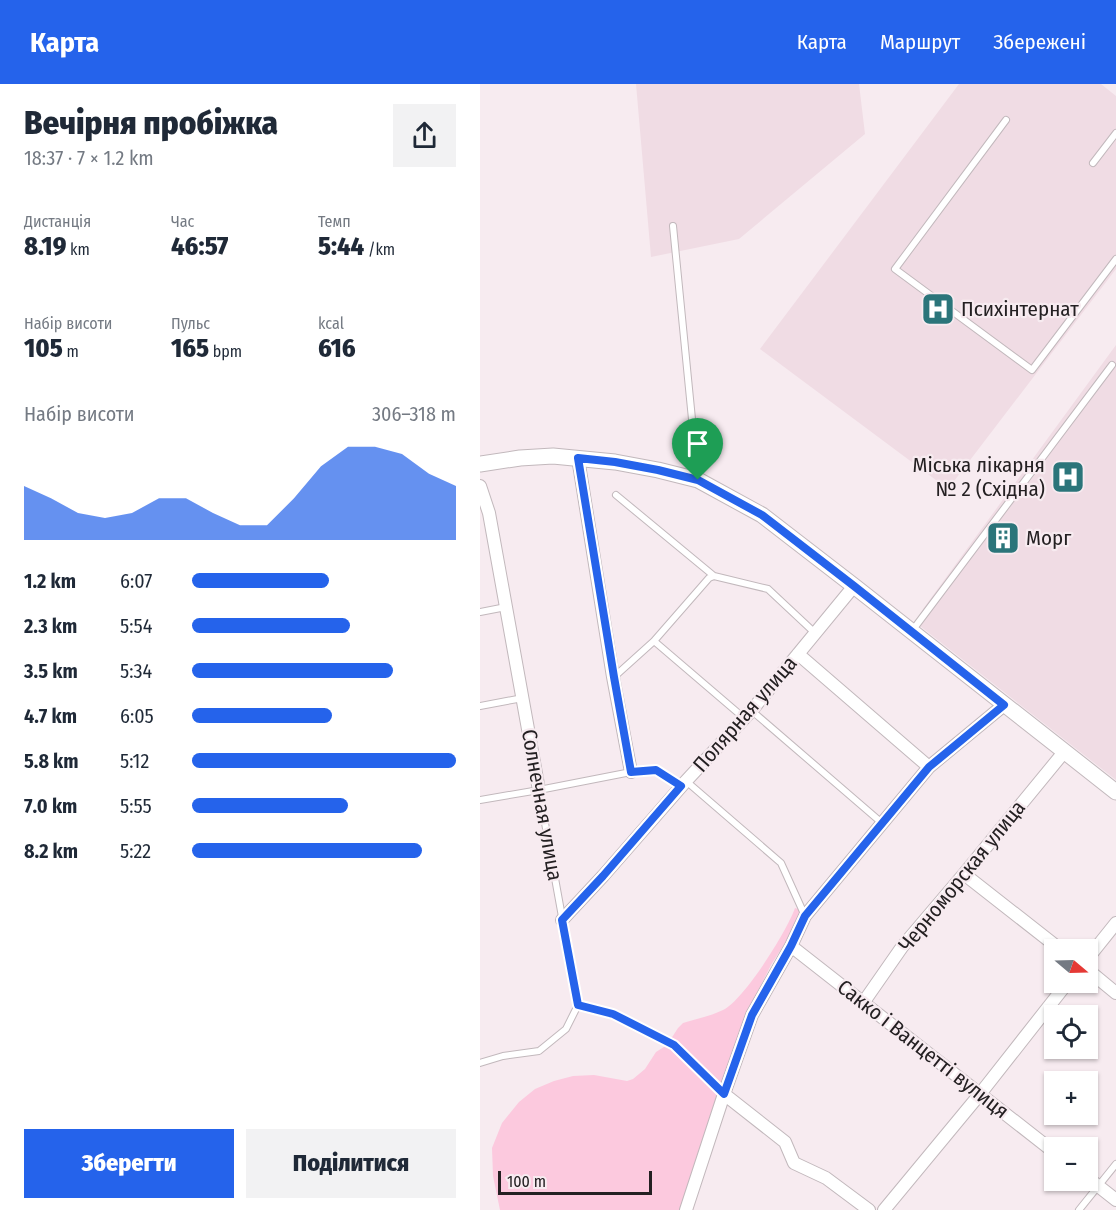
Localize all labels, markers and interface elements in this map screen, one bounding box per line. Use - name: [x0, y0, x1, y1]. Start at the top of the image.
- text: Карта: [30, 26, 99, 59]
- text: Карта: [797, 29, 847, 55]
- text: Маршрут: [880, 29, 960, 55]
- text: Збережені: [993, 29, 1086, 55]
- text: Вечірня пробіжка: [24, 103, 278, 143]
- button: share: [393, 104, 456, 167]
- text: 18:37 · 7 × 1.2 km: [24, 146, 154, 170]
- text: Дистанція: [24, 212, 91, 231]
- text: Час: [171, 212, 194, 231]
- text: Темп: [318, 212, 351, 231]
- text: 8.19: [24, 231, 66, 262]
- text: 46:57: [171, 231, 228, 262]
- text: 5:44: [318, 231, 364, 262]
- text: km: [66, 240, 90, 259]
- text: /km: [364, 240, 395, 259]
- hospital icon: Психінтернат: [920, 291, 956, 327]
- place label: Психінтернат: [961, 296, 1079, 322]
- text: Набір висоти: [24, 314, 112, 333]
- text: Пульс: [171, 314, 210, 333]
- text: kcal: [318, 314, 344, 333]
- text: 105: [24, 333, 63, 364]
- text: 165: [171, 333, 209, 364]
- text: 616: [318, 333, 356, 364]
- text: m: [63, 342, 79, 361]
- text: bpm: [209, 342, 242, 361]
- text: Набір висоти: [24, 402, 135, 426]
- text: 306–318 m: [372, 402, 456, 426]
- pin: [672, 418, 723, 480]
- icon: arrive: [681, 427, 714, 460]
- place label: Міська лікарня № 2 (Східна): [913, 452, 1045, 502]
- hospital icon: Міська лікарня № 2 (Східна): [1050, 459, 1086, 495]
- building icon: Морг: [985, 520, 1021, 556]
- place label: Морг: [1026, 525, 1072, 551]
- text: 1.2 km: [24, 569, 76, 593]
- text: 6:07: [120, 569, 152, 593]
- text: 2.3 km: [24, 614, 77, 638]
- text: 5:54: [120, 614, 152, 638]
- street label: Полярная улица: [688, 651, 802, 777]
- text: 3.5 km: [24, 659, 78, 683]
- text: 5:34: [120, 659, 152, 683]
- text: 4.7 km: [24, 704, 77, 728]
- text: 6:05: [120, 704, 154, 728]
- street label: Солнечная улица: [516, 727, 568, 883]
- text: 5.8 km: [24, 749, 79, 773]
- text: 5:12: [120, 749, 149, 773]
- text: 7.0 km: [24, 794, 77, 818]
- text: 5:55: [120, 794, 152, 818]
- street label: Черноморская улица: [893, 795, 1031, 957]
- text: 8.2 km: [24, 839, 78, 863]
- text: 5:22: [120, 839, 151, 863]
- north arrow: [1044, 939, 1098, 993]
- map controls: [1044, 939, 1098, 1191]
- street label: Сакко і Ванцетті вулиця: [832, 974, 1014, 1124]
- button: locate: [1044, 1005, 1098, 1059]
- button: +: [1044, 1071, 1098, 1125]
- button: Зберегти: [24, 1129, 234, 1198]
- button: Поділитися: [246, 1129, 456, 1198]
- button: −: [1044, 1137, 1098, 1191]
- scale bar: [498, 1168, 652, 1196]
- text: 100 m: [507, 1172, 546, 1191]

